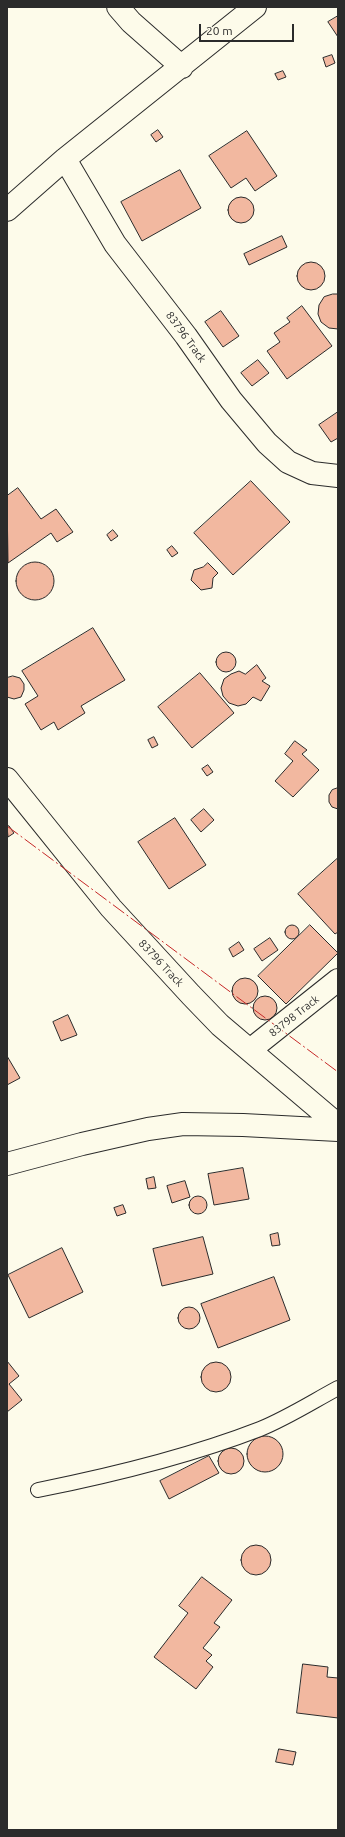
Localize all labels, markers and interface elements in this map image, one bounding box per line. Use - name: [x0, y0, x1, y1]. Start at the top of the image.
- scale bar: [201, 16, 296, 42]
- text: 20 m: [206, 24, 233, 37]
- street label: 83796 Track: [163, 309, 209, 365]
- street label: 83796 Track: [136, 937, 186, 989]
- street label: 83798 Track: [266, 992, 322, 1040]

